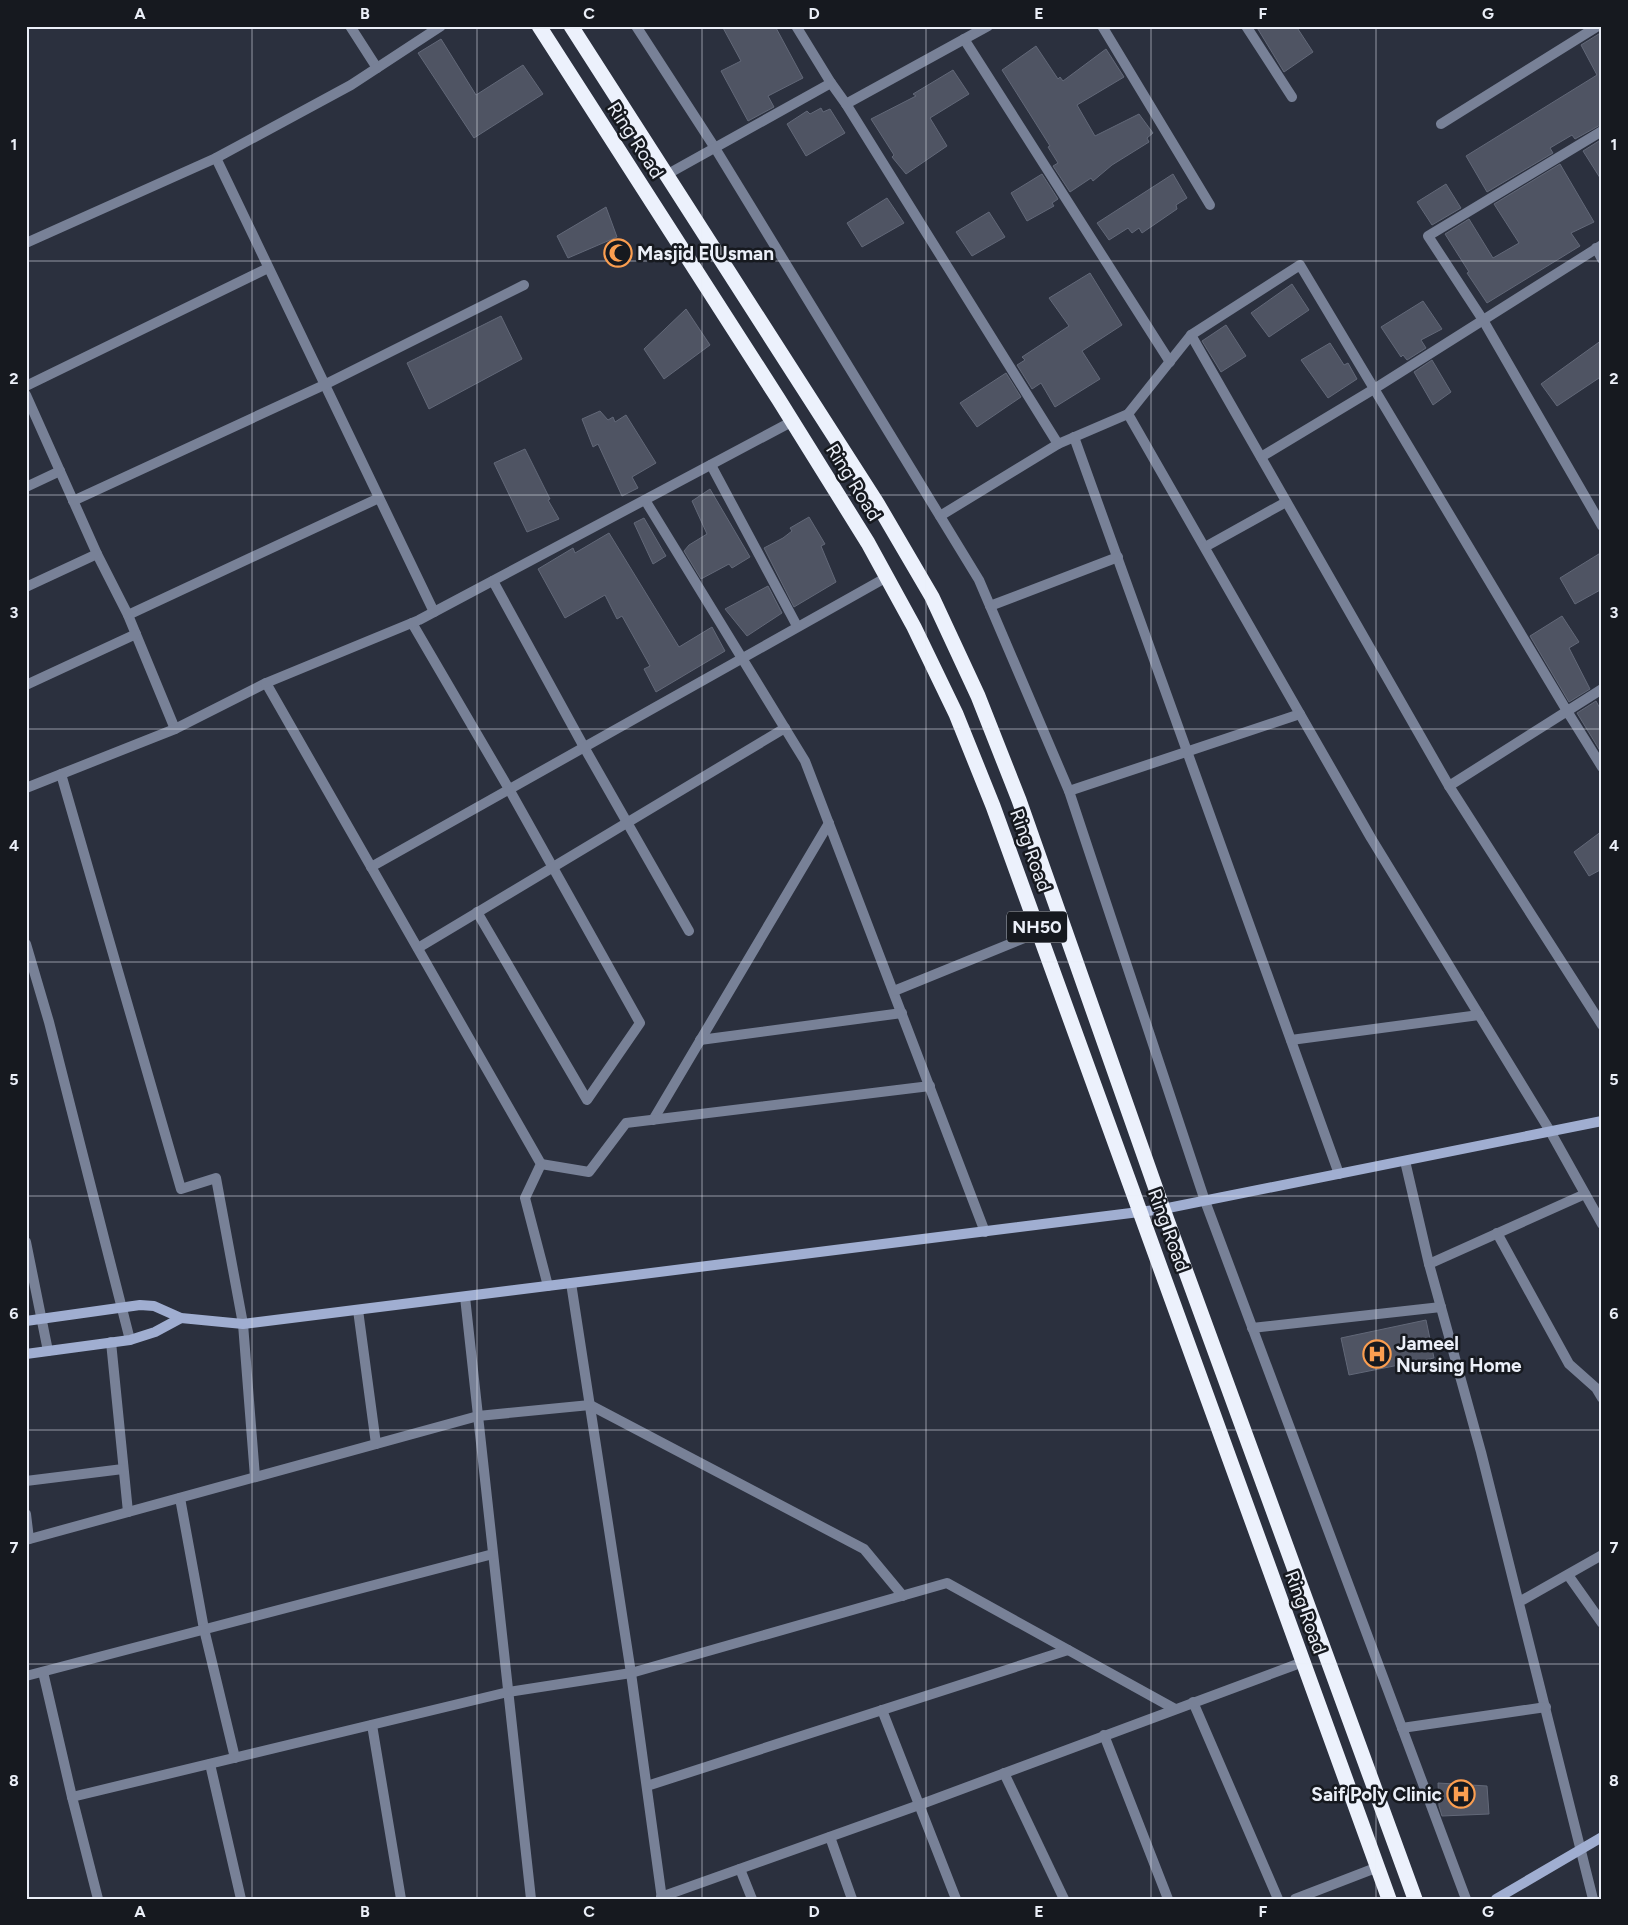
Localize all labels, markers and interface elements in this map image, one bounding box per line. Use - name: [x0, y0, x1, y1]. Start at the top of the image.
- text: A: [134, 4, 146, 23]
- text: B: [360, 4, 370, 23]
- text: C: [583, 4, 595, 23]
- text: D: [808, 4, 820, 23]
- text: E: [1034, 4, 1044, 23]
- text: F: [1259, 4, 1268, 23]
- text: G: [1482, 4, 1494, 23]
- street label: Ring Road: [602, 98, 669, 183]
- text: 1: [11, 135, 17, 154]
- text: 1: [1611, 135, 1617, 154]
- mosque icon: Masjid E Usman: [603, 238, 633, 268]
- place label: Masjid E Usman: [637, 242, 774, 265]
- text: 2: [9, 369, 19, 388]
- text: 2: [1609, 369, 1619, 388]
- street label: Ring Road: [821, 439, 886, 525]
- text: 3: [10, 603, 19, 622]
- text: 3: [1610, 603, 1619, 622]
- street label: Ring Road: [1005, 806, 1056, 895]
- text: 4: [9, 836, 19, 855]
- text: 4: [1609, 836, 1619, 855]
- road number: NH50: [1007, 912, 1067, 942]
- text: 5: [9, 1070, 19, 1089]
- text: 5: [1609, 1070, 1619, 1089]
- street label: Ring Road: [1143, 1186, 1194, 1275]
- text: 6: [9, 1304, 19, 1323]
- text: 6: [1609, 1304, 1619, 1323]
- place label: Jameel Nursing Home: [1396, 1332, 1522, 1377]
- hospital icon: Jameel Nursing Home: [1362, 1339, 1392, 1369]
- text: 7: [10, 1538, 19, 1557]
- text: 7: [1610, 1538, 1619, 1557]
- street label: Ring Road: [1280, 1568, 1331, 1657]
- text: 8: [9, 1771, 19, 1790]
- text: 8: [1609, 1771, 1619, 1790]
- hospital icon: Saif Poly Clinic: [1446, 1779, 1476, 1809]
- place label: Saif Poly Clinic: [1311, 1783, 1442, 1806]
- text: A: [134, 1902, 146, 1921]
- text: B: [360, 1902, 370, 1921]
- text: C: [583, 1902, 595, 1921]
- text: D: [808, 1902, 820, 1921]
- text: E: [1034, 1902, 1044, 1921]
- text: F: [1259, 1902, 1268, 1921]
- text: G: [1482, 1902, 1494, 1921]

